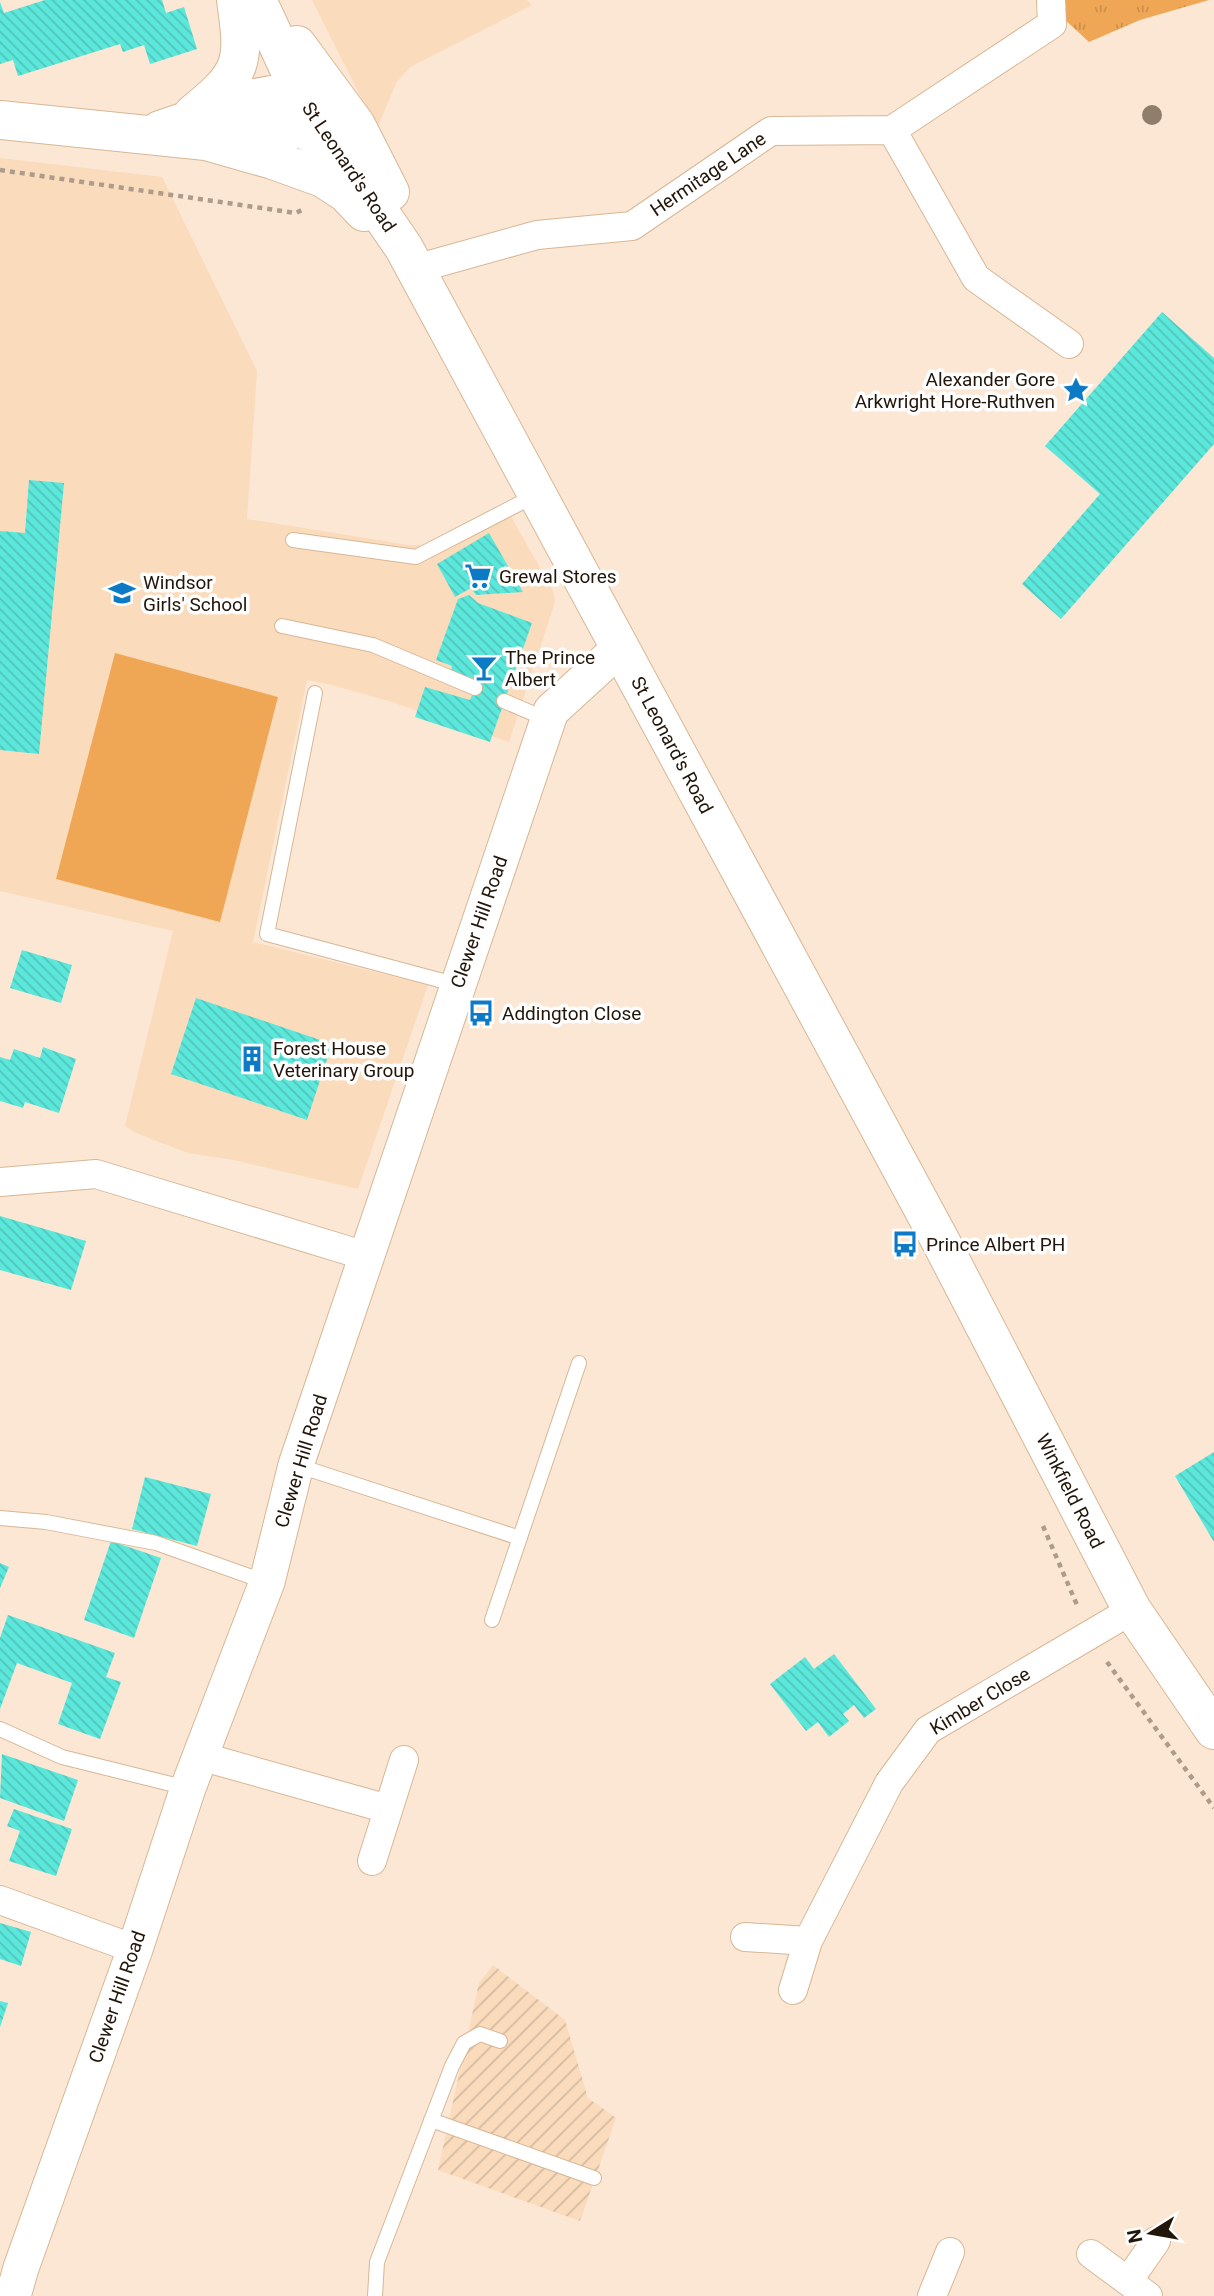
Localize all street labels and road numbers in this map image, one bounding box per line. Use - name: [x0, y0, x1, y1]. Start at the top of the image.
- street label: St Leonard's Road: [297, 98, 401, 236]
- street label: Hermitage Lane: [646, 127, 770, 221]
- street label: St Leonard's Road: [626, 673, 718, 817]
- street label: Clewer Hill Road: [446, 853, 512, 991]
- street label: Clewer Hill Road: [270, 1392, 332, 1530]
- street label: Winkfield Road: [1031, 1430, 1109, 1552]
- street label: Kimber Close: [926, 1662, 1034, 1740]
- street label: Clewer Hill Road: [84, 1928, 150, 2066]

